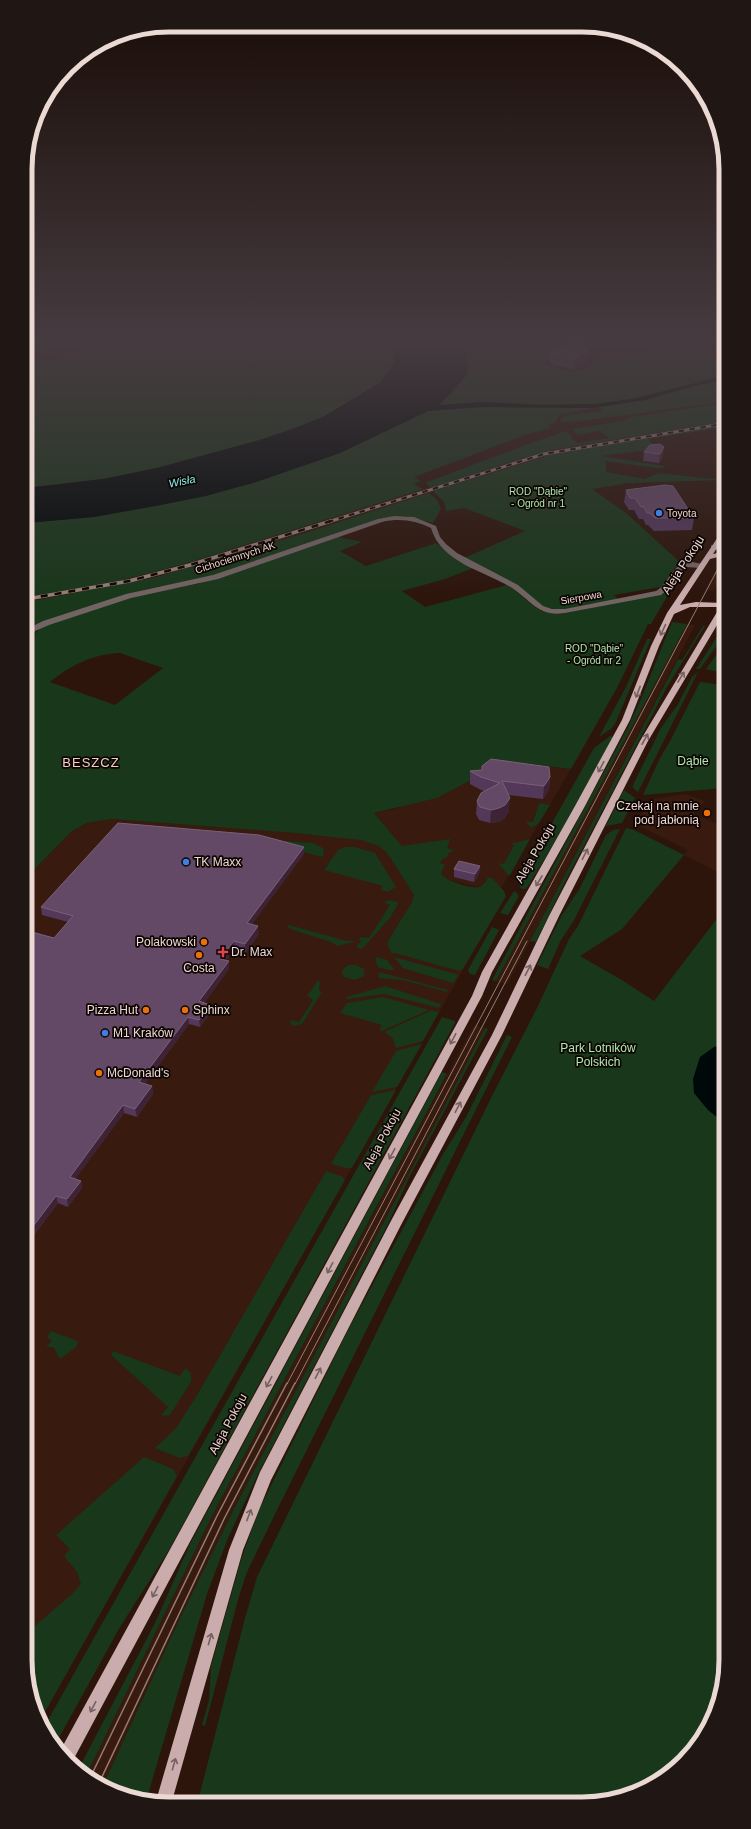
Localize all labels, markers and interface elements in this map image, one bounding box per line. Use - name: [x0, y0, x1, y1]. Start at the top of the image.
- water label: Wisła: [168, 473, 196, 489]
- park label: ROD "Dąbie" - Ogród nr 1: [509, 486, 568, 509]
- marker: Toyota: [654, 508, 664, 518]
- place label: Toyota: [667, 508, 697, 519]
- street label: Aleja Pokoju: [659, 533, 707, 597]
- street label: Cichociemnych AK: [194, 539, 277, 576]
- street label: Sierpowa: [560, 588, 603, 607]
- one-way arrow: [659, 623, 666, 635]
- park label: ROD "Dąbie" - Ogród nr 2: [565, 643, 624, 666]
- one-way arrow: [678, 671, 686, 683]
- one-way arrow: [634, 686, 642, 698]
- one-way arrow: [642, 733, 650, 745]
- park label: Dąbie: [677, 754, 709, 768]
- district label: BESZCZ: [62, 755, 120, 770]
- one-way arrow: [597, 761, 605, 773]
- place label: Czekaj na mnie pod jabłonią: [616, 799, 699, 827]
- marker: Czekaj na mnie pod jabłonią: [702, 808, 712, 818]
- street label: Aleja Pokoju: [512, 821, 558, 885]
- one-way arrow: [582, 848, 590, 860]
- place label: TK Maxx: [194, 855, 241, 869]
- marker: TK Maxx: [181, 857, 191, 867]
- one-way arrow: [534, 875, 542, 887]
- place label: Polakowski: [136, 935, 196, 949]
- marker: Polakowski: [199, 937, 209, 947]
- place label: Dr. Max: [231, 945, 272, 959]
- marker: Dr. Max: [218, 947, 228, 957]
- marker: Costa: [194, 950, 204, 960]
- place label: Costa: [183, 961, 215, 975]
- one-way arrow: [524, 965, 532, 977]
- place label: Pizza Hut: [87, 1003, 139, 1017]
- place label: Sphinx: [193, 1003, 230, 1017]
- marker: Pizza Hut: [141, 1005, 151, 1015]
- marker: Sphinx: [180, 1005, 190, 1015]
- place label: M1 Kraków: [113, 1026, 173, 1040]
- marker: M1 Kraków: [100, 1028, 110, 1038]
- one-way arrow: [449, 1033, 457, 1045]
- park label: Park Lotników Polskich: [560, 1041, 636, 1069]
- place label: McDonald's: [107, 1066, 169, 1080]
- marker: McDonald's: [94, 1068, 104, 1078]
- one-way arrow: [455, 1101, 463, 1113]
- street label: Aleja Pokoju: [360, 1106, 404, 1172]
- one-way arrow: [388, 1147, 395, 1159]
- one-way arrow: [326, 1262, 334, 1274]
- one-way arrow: [315, 1367, 323, 1379]
- one-way arrow: [264, 1376, 272, 1388]
- street label: Aleja Pokoju: [206, 1391, 250, 1457]
- one-way arrow: [246, 1509, 254, 1521]
- one-way arrow: [151, 1586, 158, 1598]
- one-way arrow: [207, 1632, 214, 1645]
- one-way arrow: [89, 1701, 96, 1713]
- one-way arrow: [171, 1757, 178, 1770]

